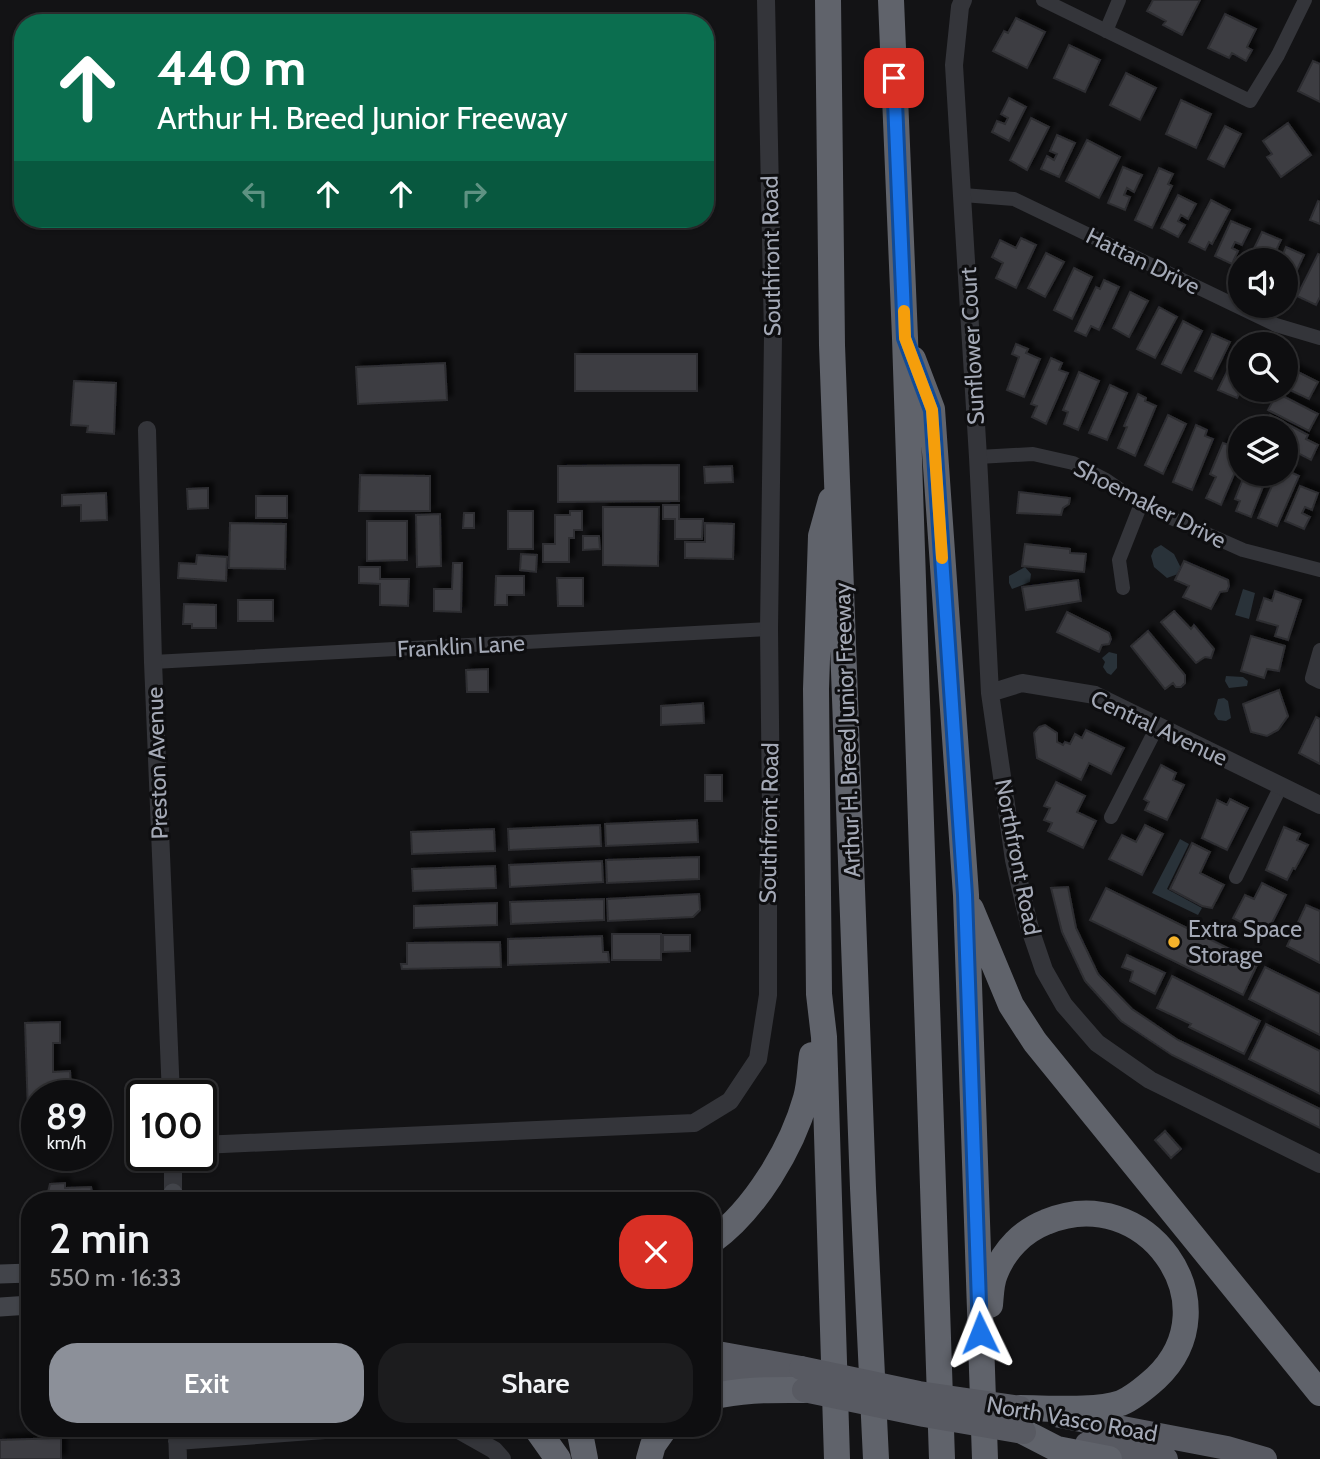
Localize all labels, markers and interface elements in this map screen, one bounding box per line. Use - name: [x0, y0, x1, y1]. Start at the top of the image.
- text: 440 m: [157, 38, 306, 97]
- icon: ahead: [42, 42, 133, 133]
- pin: [864, 48, 924, 108]
- icon: arrive: [875, 59, 913, 97]
- text: Arthur H. Breed Junior Freeway: [157, 98, 568, 137]
- icon: left: [236, 175, 274, 213]
- icon: ahead: [309, 175, 347, 213]
- icon: ahead: [382, 175, 420, 213]
- icon: right: [455, 175, 493, 213]
- street label: Southfront Road: [756, 175, 786, 337]
- street label: Hattan Drive: [1082, 221, 1205, 301]
- map controls: [1228, 248, 1298, 486]
- button: sound: [1228, 248, 1298, 318]
- street label: Sunflower Court: [954, 266, 990, 426]
- button: search: [1228, 332, 1298, 402]
- button: layers: [1228, 416, 1298, 486]
- street label: Shoemaker Drive: [1069, 454, 1231, 554]
- street label: Arthur H. Breed Junior Freeway: [828, 582, 866, 878]
- street label: Franklin Lane: [396, 629, 526, 663]
- street label: Central Avenue: [1086, 684, 1232, 772]
- street label: Preston Avenue: [140, 686, 174, 840]
- street label: Southfront Road: [754, 742, 784, 904]
- street label: Northfront Road: [989, 776, 1047, 938]
- place label: Extra Space Storage: [1188, 915, 1302, 969]
- marker: Extra Space Storage: [1166, 934, 1182, 950]
- speed limit sign: 100: [126, 1080, 217, 1171]
- text: 89: [46, 1095, 87, 1138]
- text: km/h: [47, 1132, 86, 1154]
- text: 2 min: [49, 1212, 150, 1264]
- button: close: [619, 1215, 693, 1289]
- text: 550 m · 16:33: [49, 1264, 181, 1292]
- position arrow: [943, 1296, 1017, 1370]
- button: Exit: [49, 1343, 364, 1423]
- button: Share: [378, 1343, 693, 1423]
- street label: North Vasco Road: [984, 1390, 1160, 1448]

